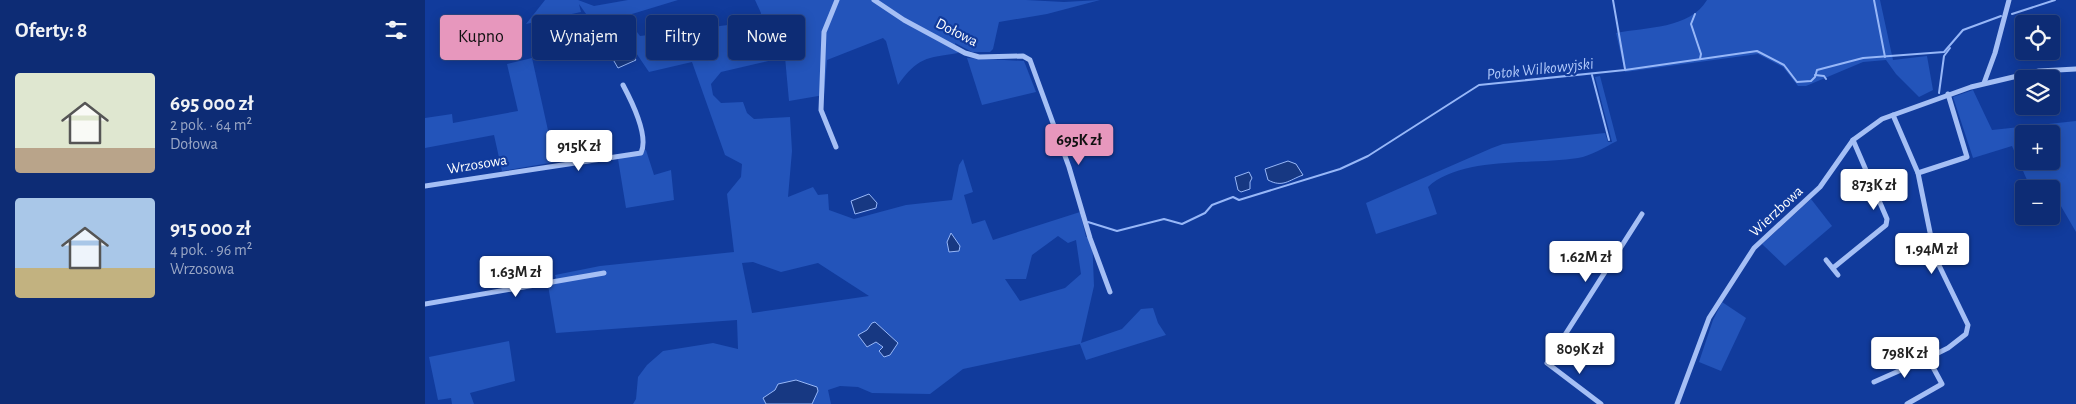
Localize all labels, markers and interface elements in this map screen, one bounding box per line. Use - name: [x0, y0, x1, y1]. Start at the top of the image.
- chip: Kupno: [440, 15, 522, 60]
- chip: Wynajem: [532, 15, 636, 60]
- chip: Filtry: [646, 15, 718, 60]
- chip: Nowe: [728, 15, 805, 60]
- map controls: [2015, 15, 2060, 225]
- button: locate: [2015, 15, 2060, 60]
- icon: filters: [382, 16, 410, 44]
- street label: Dołowa: [933, 16, 980, 49]
- text: Oferty: 8: [15, 20, 87, 41]
- water label: Potok Wilkowyjski: [1486, 55, 1595, 84]
- button: layers: [2015, 70, 2060, 115]
- icon: home: [55, 93, 115, 153]
- text: 695 000 zł: [170, 93, 253, 114]
- text: 2 pok. · 64 m²: [170, 117, 252, 133]
- pin: 695K zł: [1033, 124, 1125, 166]
- button: +: [2015, 125, 2060, 170]
- pin: 915K zł: [533, 130, 625, 172]
- text: 695K zł: [1056, 132, 1102, 148]
- text: Dołowa: [170, 136, 218, 152]
- text: 915K zł: [557, 138, 601, 154]
- street label: Wrzosowa: [446, 152, 508, 177]
- pin: 873K zł: [1828, 168, 1920, 211]
- text: 873K zł: [1852, 177, 1896, 193]
- button: −: [2015, 180, 2060, 225]
- street label: Wierzbowa: [1747, 183, 1806, 240]
- icon: home: [55, 218, 115, 278]
- text: 915 000 zł: [170, 218, 251, 239]
- pin: 1.94M zł: [1880, 232, 1984, 275]
- pin: 1.62M zł: [1534, 240, 1638, 283]
- text: 1.94M zł: [1906, 241, 1958, 257]
- text: 4 pok. · 96 m²: [170, 242, 252, 258]
- text: 1.62M zł: [1560, 249, 1612, 265]
- pin: 1.63M zł: [464, 256, 568, 298]
- text: Wrzosowa: [170, 261, 234, 277]
- text: 1.63M zł: [491, 264, 541, 280]
- pin: 809K zł: [1534, 332, 1626, 375]
- pin: 798K zł: [1859, 336, 1951, 379]
- text: 809K zł: [1556, 341, 1604, 357]
- text: 798K zł: [1882, 345, 1928, 361]

